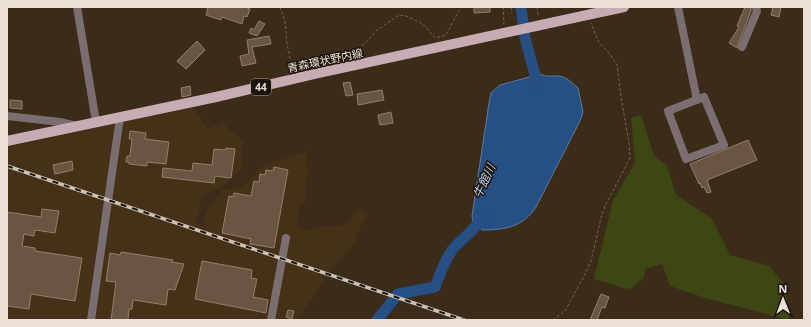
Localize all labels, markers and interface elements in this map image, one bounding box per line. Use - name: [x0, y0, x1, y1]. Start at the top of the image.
- street label: 青森環状野内線: [286, 45, 364, 75]
- road number: 44: [251, 79, 271, 95]
- water label: 牛館川: [469, 159, 500, 201]
- north arrow: [763, 279, 803, 319]
- text: N: [778, 281, 787, 296]

